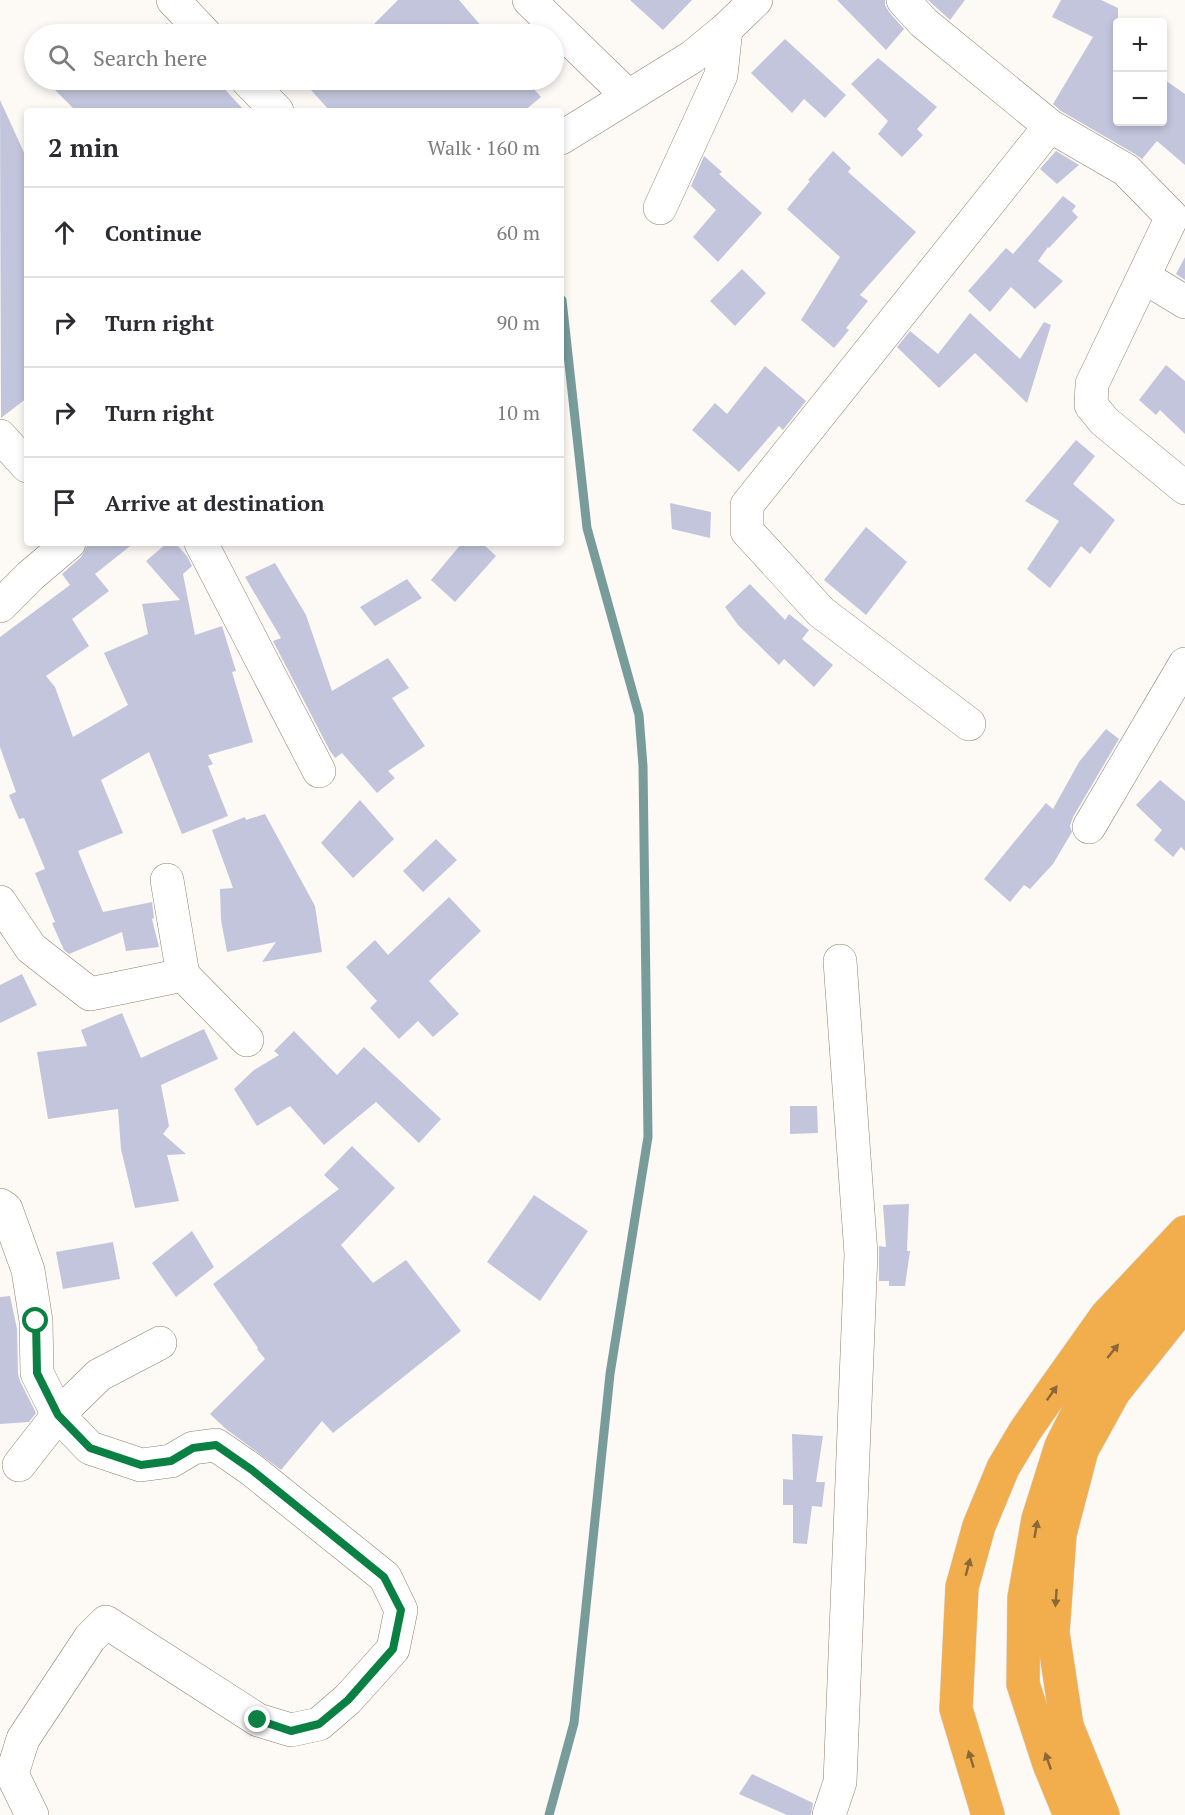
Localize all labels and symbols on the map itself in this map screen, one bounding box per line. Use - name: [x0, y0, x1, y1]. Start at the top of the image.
- route start: [22, 1307, 48, 1333]
- one-way arrow: [1107, 1344, 1119, 1359]
- one-way arrow: [1046, 1385, 1058, 1401]
- one-way arrow: [1032, 1519, 1041, 1538]
- one-way arrow: [963, 1558, 973, 1576]
- one-way arrow: [1051, 1589, 1060, 1608]
- route end: [244, 1706, 270, 1732]
- one-way arrow: [966, 1750, 975, 1768]
- one-way arrow: [1043, 1752, 1053, 1770]

